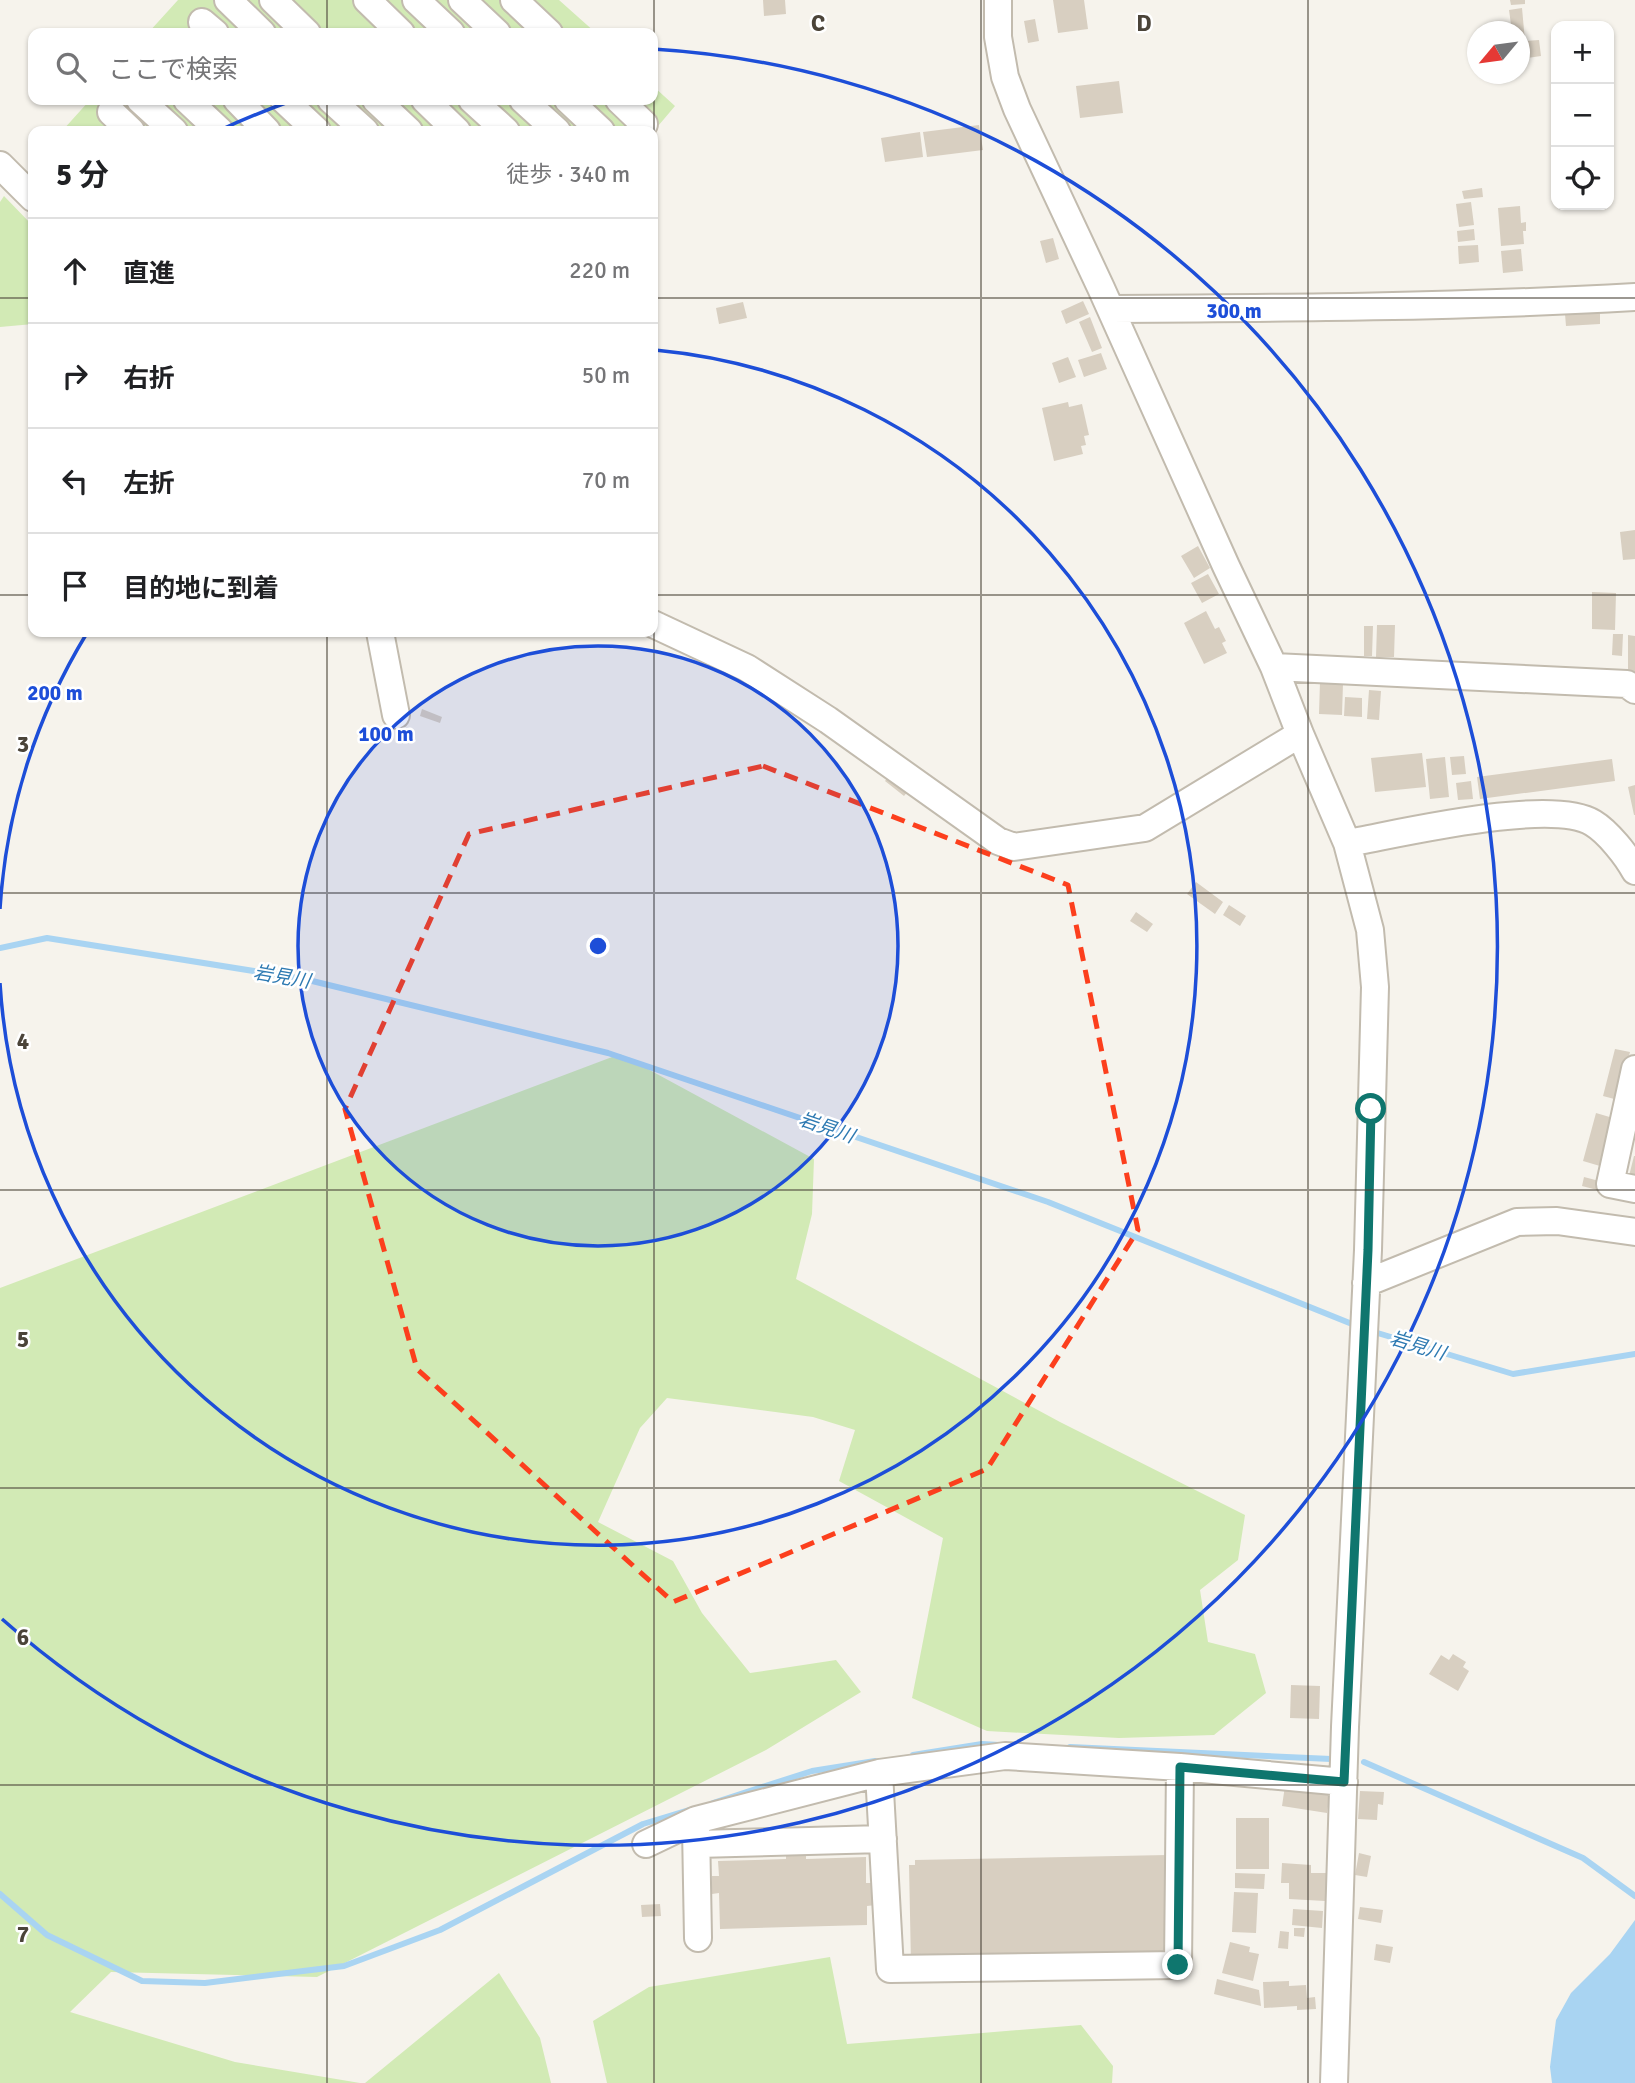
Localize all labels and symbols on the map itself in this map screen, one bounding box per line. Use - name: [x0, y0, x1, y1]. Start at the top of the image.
- text: C: [811, 9, 825, 38]
- text: D: [1136, 9, 1152, 38]
- north arrow: [1467, 21, 1530, 84]
- text: 300 m: [1206, 298, 1262, 324]
- text: 200 m: [27, 680, 83, 706]
- text: 100 m: [358, 721, 414, 747]
- text: 3: [17, 730, 29, 759]
- centre of rings: [586, 934, 610, 958]
- water label: 岩見川: [252, 960, 314, 994]
- text: 4: [17, 1027, 29, 1056]
- route start: [1355, 1093, 1386, 1124]
- water label: 岩見川: [796, 1107, 859, 1149]
- text: 5: [17, 1325, 29, 1354]
- water label: 岩見川: [1387, 1326, 1450, 1366]
- text: 6: [17, 1623, 29, 1652]
- text: 7: [17, 1920, 29, 1949]
- route end: [1162, 1949, 1193, 1980]

